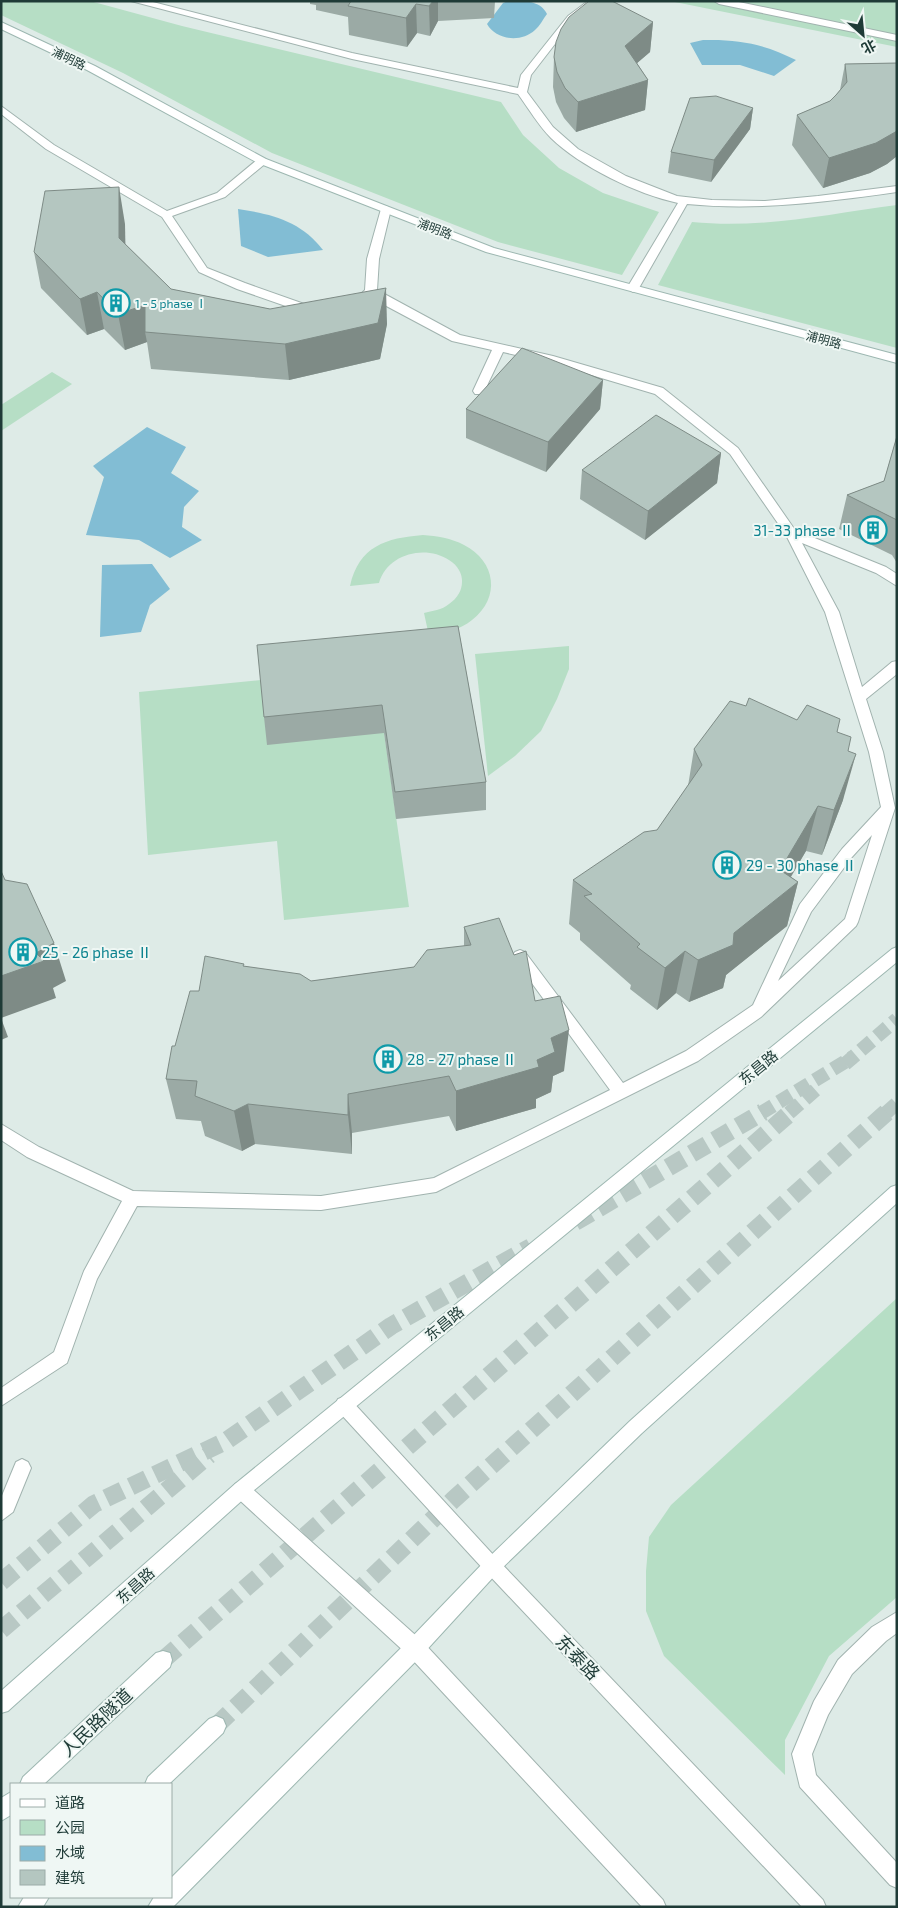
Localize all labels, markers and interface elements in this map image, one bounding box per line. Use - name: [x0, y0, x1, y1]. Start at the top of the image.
- north arrow: [838, 10, 888, 60]
- text: 北: [859, 36, 879, 58]
- street label: 浦明路: [50, 44, 88, 72]
- street label: 浦明路: [416, 215, 454, 241]
- building icon: 1 - 5 phase Ⅰ: [101, 288, 131, 318]
- place label: 1 - 5 phase Ⅰ: [135, 296, 207, 310]
- street label: 浦明路: [805, 328, 843, 350]
- building icon: 31-33 phase Ⅱ: [858, 515, 888, 545]
- place label: 31-33 phase Ⅱ: [753, 521, 854, 539]
- building icon: 29 - 30 phase Ⅱ: [712, 850, 742, 880]
- place label: 29 - 30 phase Ⅱ: [746, 856, 857, 874]
- building icon: 25 - 26 phase Ⅱ: [8, 937, 38, 967]
- place label: 25 - 26 phase Ⅱ: [42, 943, 152, 961]
- building icon: 28 - 27 phase Ⅱ: [373, 1044, 403, 1074]
- street label: 东昌路: [735, 1046, 781, 1088]
- place label: 28 - 27 phase Ⅱ: [407, 1050, 517, 1068]
- street label: 东昌路: [421, 1302, 467, 1344]
- street label: 东昌路: [112, 1563, 158, 1607]
- street label: 东泰路: [551, 1630, 605, 1684]
- street label: 人民路隧道: [56, 1683, 136, 1761]
- legend: [10, 1783, 172, 1898]
- text: 道路: [55, 1793, 85, 1811]
- text: 公园: [55, 1818, 85, 1836]
- text: 水域: [55, 1843, 85, 1861]
- text: 建筑: [55, 1868, 85, 1886]

